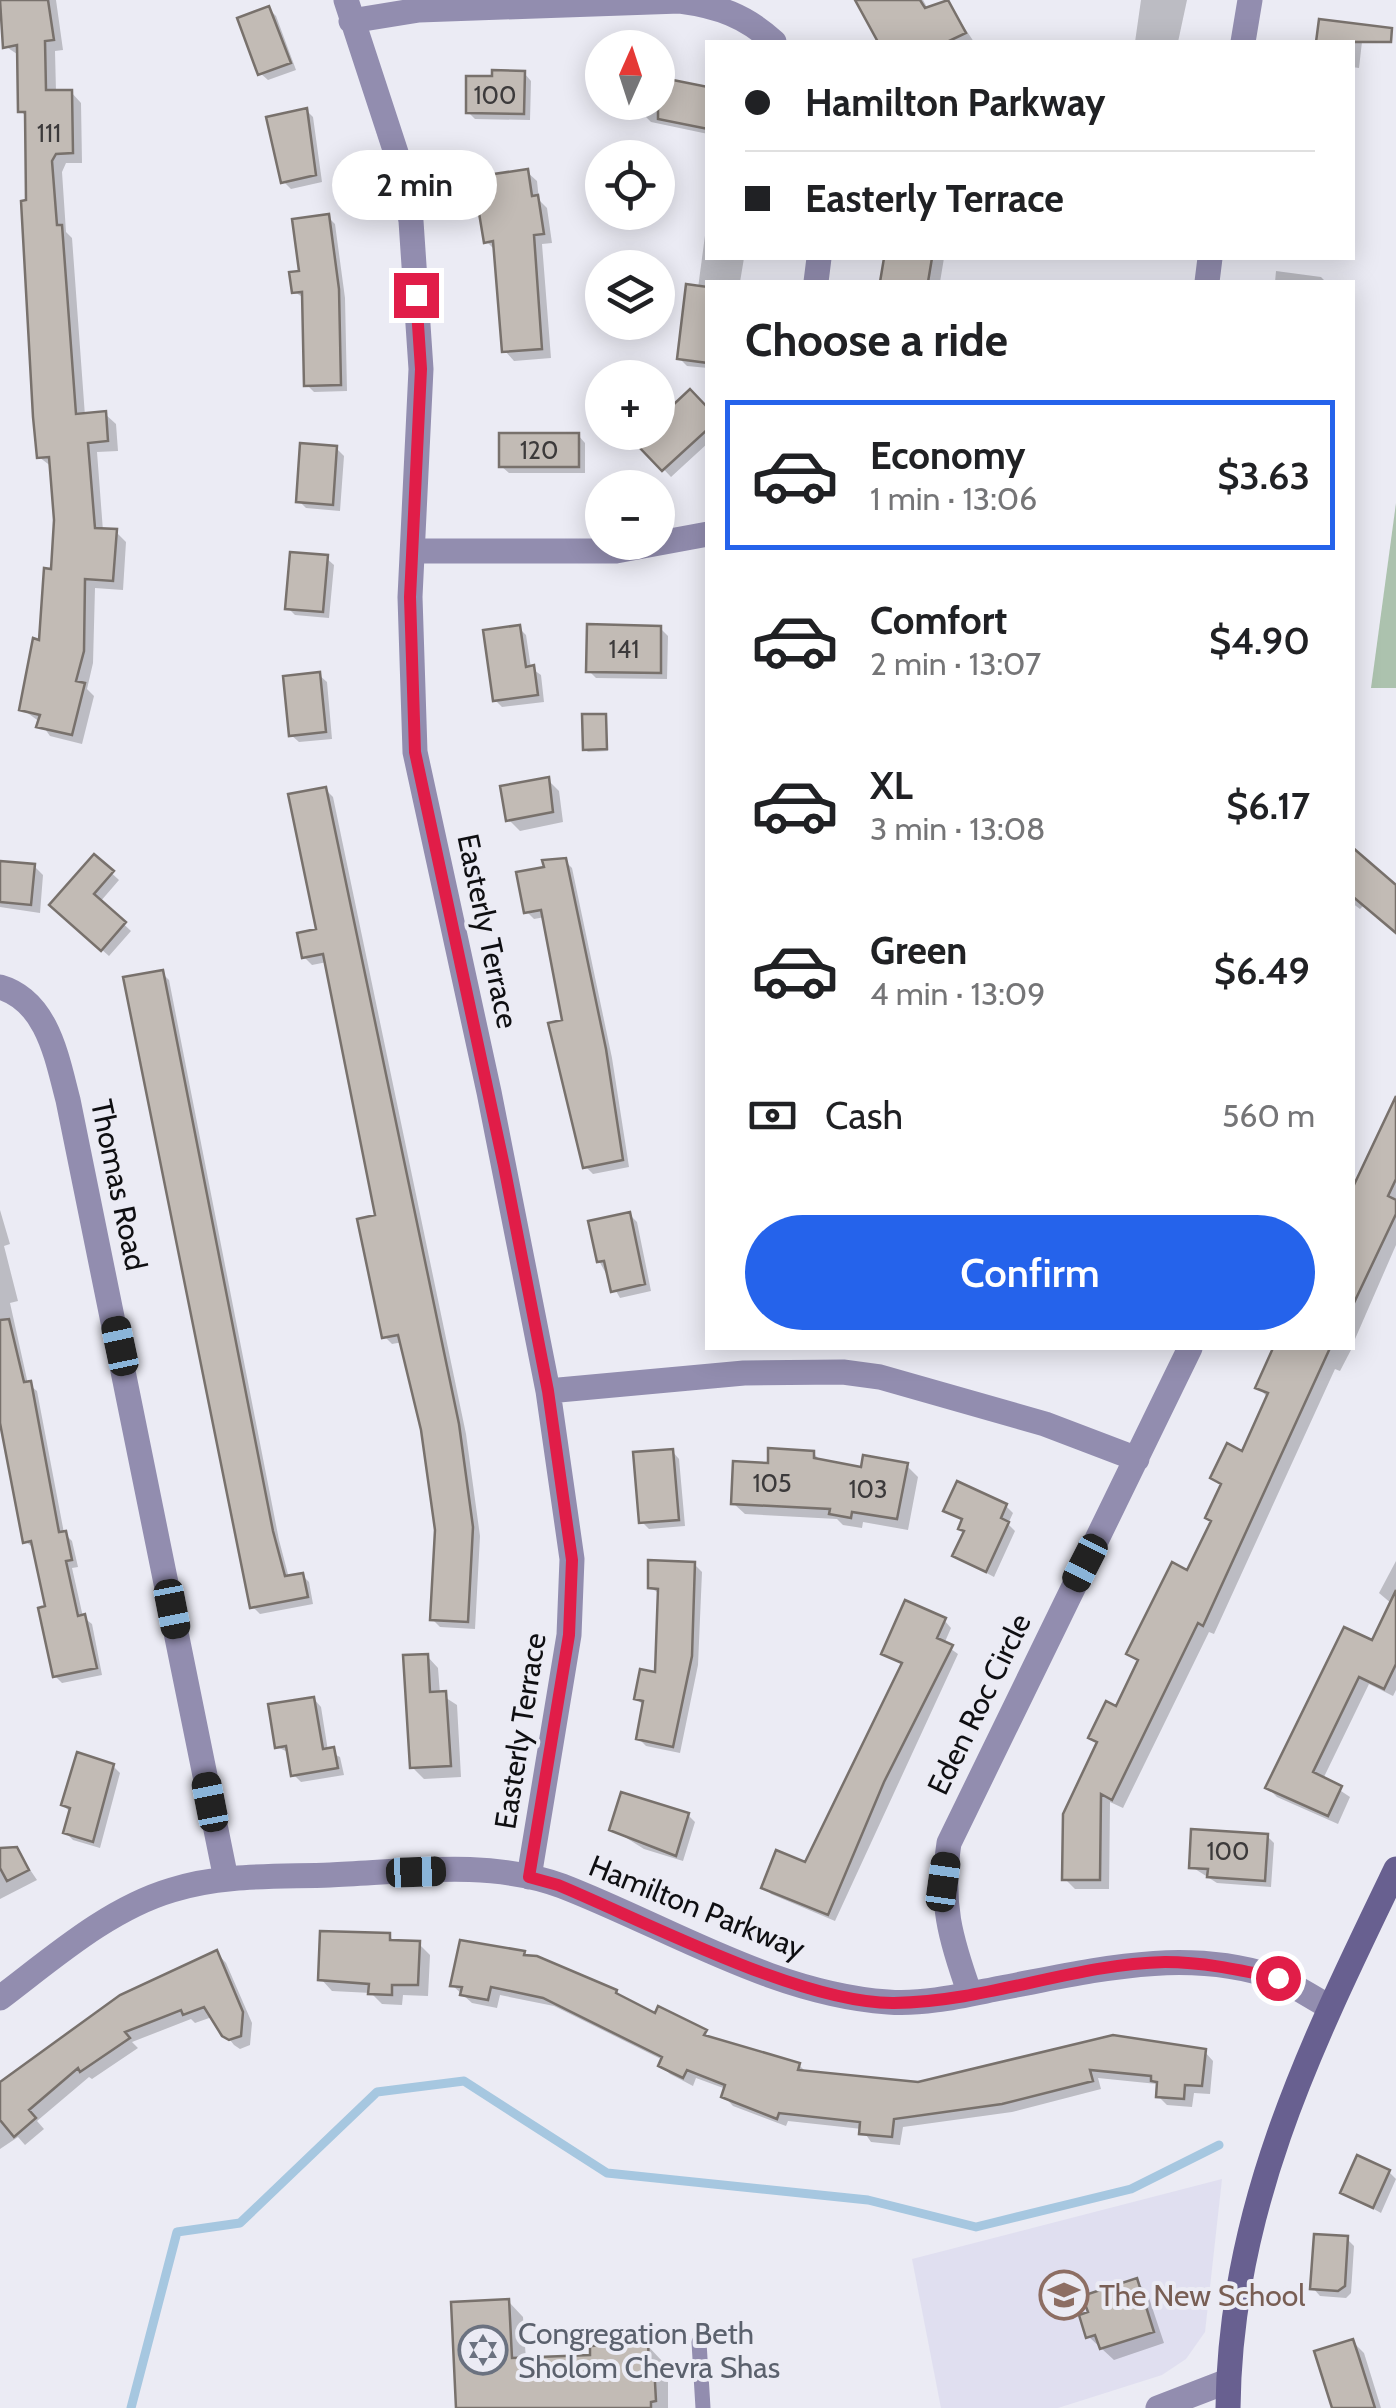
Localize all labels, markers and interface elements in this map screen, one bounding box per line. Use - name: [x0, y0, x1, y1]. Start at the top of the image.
- north arrow: [585, 30, 675, 120]
- map controls: [585, 30, 675, 560]
- text: Hamilton Parkway: [805, 79, 1106, 126]
- house number: 100: [473, 80, 517, 110]
- house number: 111: [37, 118, 61, 148]
- button: locate: [585, 140, 675, 230]
- callout: 2 min: [334, 150, 498, 220]
- text: 2 min: [376, 165, 453, 204]
- text: Easterly Terrace: [805, 175, 1064, 222]
- button: layers: [585, 250, 675, 340]
- route end: [394, 273, 439, 318]
- text: Choose a ride: [745, 313, 1008, 367]
- button: +: [585, 360, 675, 450]
- icon: car: [750, 430, 840, 520]
- text: Economy: [870, 432, 1025, 479]
- house number: 120: [520, 435, 558, 465]
- text: $3.63: [1217, 452, 1310, 499]
- button: −: [585, 470, 675, 560]
- text: 1 min · 13:06: [870, 479, 1037, 518]
- icon: car: [750, 595, 840, 685]
- text: Comfort: [870, 597, 1007, 644]
- text: $4.90: [1209, 617, 1310, 664]
- house number: 141: [609, 634, 639, 664]
- text: 2 min · 13:07: [870, 644, 1041, 683]
- icon: car: [750, 760, 840, 850]
- text: XL: [870, 762, 913, 809]
- text: $6.17: [1226, 782, 1310, 829]
- text: 3 min · 13:08: [870, 809, 1045, 848]
- street label: Easterly Terrace: [449, 830, 527, 1032]
- icon: car: [750, 925, 840, 1015]
- text: Green: [870, 927, 967, 974]
- text: $6.49: [1214, 947, 1310, 994]
- text: 4 min · 13:09: [870, 974, 1045, 1013]
- icon: cash: [745, 1088, 800, 1143]
- text: Cash: [825, 1092, 903, 1139]
- street label: Thomas Road: [83, 1096, 155, 1274]
- text: 560 m: [1222, 1096, 1315, 1135]
- button: Confirm: [745, 1215, 1315, 1330]
- car: [99, 1314, 141, 1378]
- house number: 105: [752, 1468, 792, 1498]
- house number: 103: [848, 1474, 888, 1504]
- car: [1058, 1529, 1112, 1597]
- car: [152, 1577, 192, 1641]
- street label: Eden Roc Circle: [919, 1607, 1039, 1801]
- street label: Easterly Terrace: [486, 1630, 554, 1832]
- car: [190, 1770, 230, 1834]
- house number: 100: [1206, 1836, 1250, 1866]
- street label: Hamilton Parkway: [584, 1847, 810, 1967]
- car: [924, 1850, 962, 1914]
- car: [385, 1856, 447, 1888]
- route start: [1256, 1956, 1301, 2001]
- school or university icon: The New School: [1038, 2269, 1090, 2321]
- place label: The New School: [1099, 2277, 1305, 2314]
- place label: Congregation Beth Sholom Chevra Shas: [518, 2315, 780, 2386]
- synagogue icon: Congregation Beth Sholom Chevra Shas: [457, 2324, 509, 2376]

